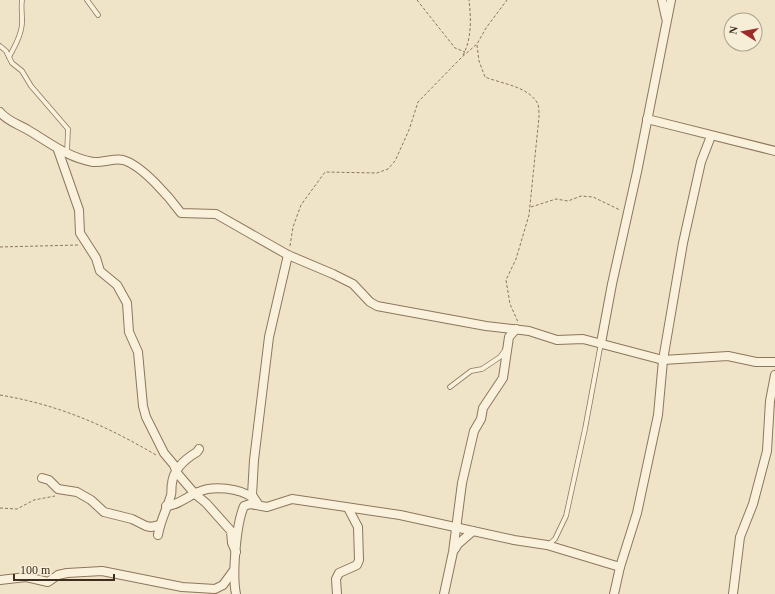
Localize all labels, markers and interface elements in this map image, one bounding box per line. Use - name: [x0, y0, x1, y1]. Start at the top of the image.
- north arrow: [723, 12, 763, 52]
- text: N: [727, 25, 740, 35]
- scale bar: [14, 556, 114, 582]
- text: 100 m: [20, 563, 51, 577]

